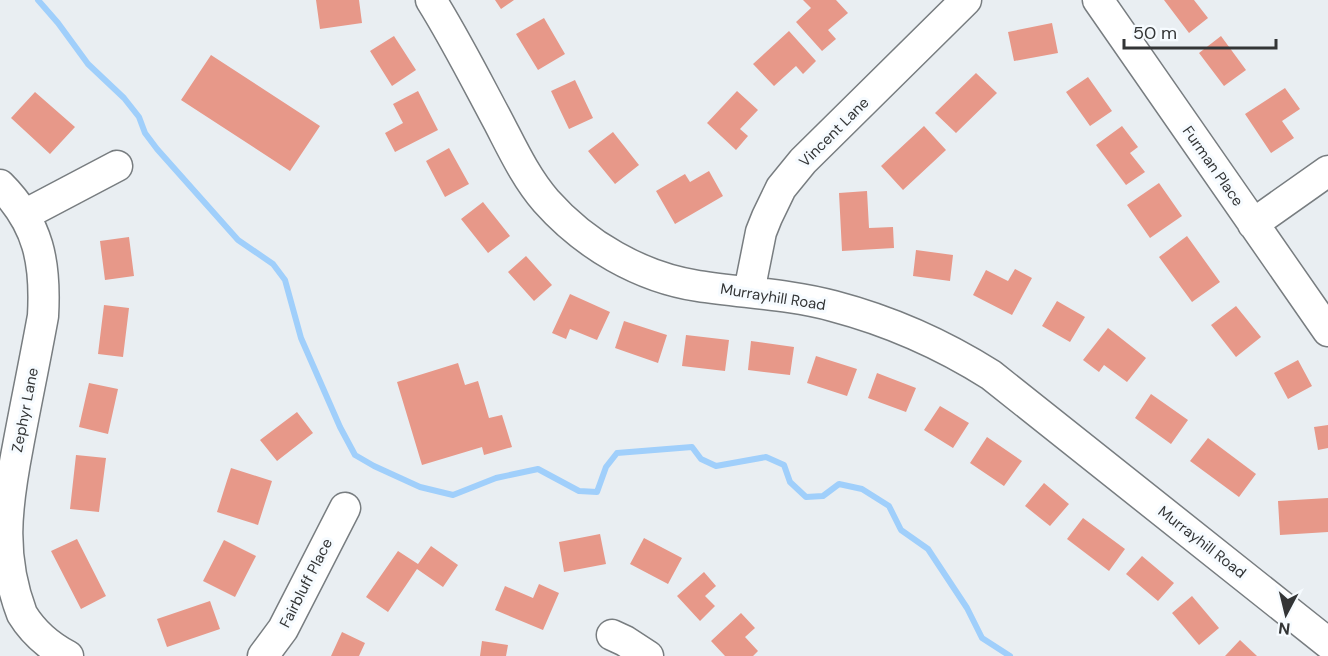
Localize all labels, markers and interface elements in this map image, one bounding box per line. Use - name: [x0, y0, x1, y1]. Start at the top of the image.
- scale bar: [1124, 12, 1276, 50]
- text: 50 m: [1133, 21, 1177, 45]
- street label: Vincent Lane: [795, 93, 873, 171]
- street label: Furman Place: [1178, 122, 1248, 210]
- street label: Murrayhill Road: [719, 279, 827, 315]
- street label: Zephyr Lane: [7, 366, 43, 454]
- street label: Murrayhill Road: [1154, 501, 1250, 583]
- street label: Fairbluff Place: [275, 535, 337, 631]
- north arrow: [1256, 584, 1316, 644]
- text: N: [1277, 617, 1291, 640]

